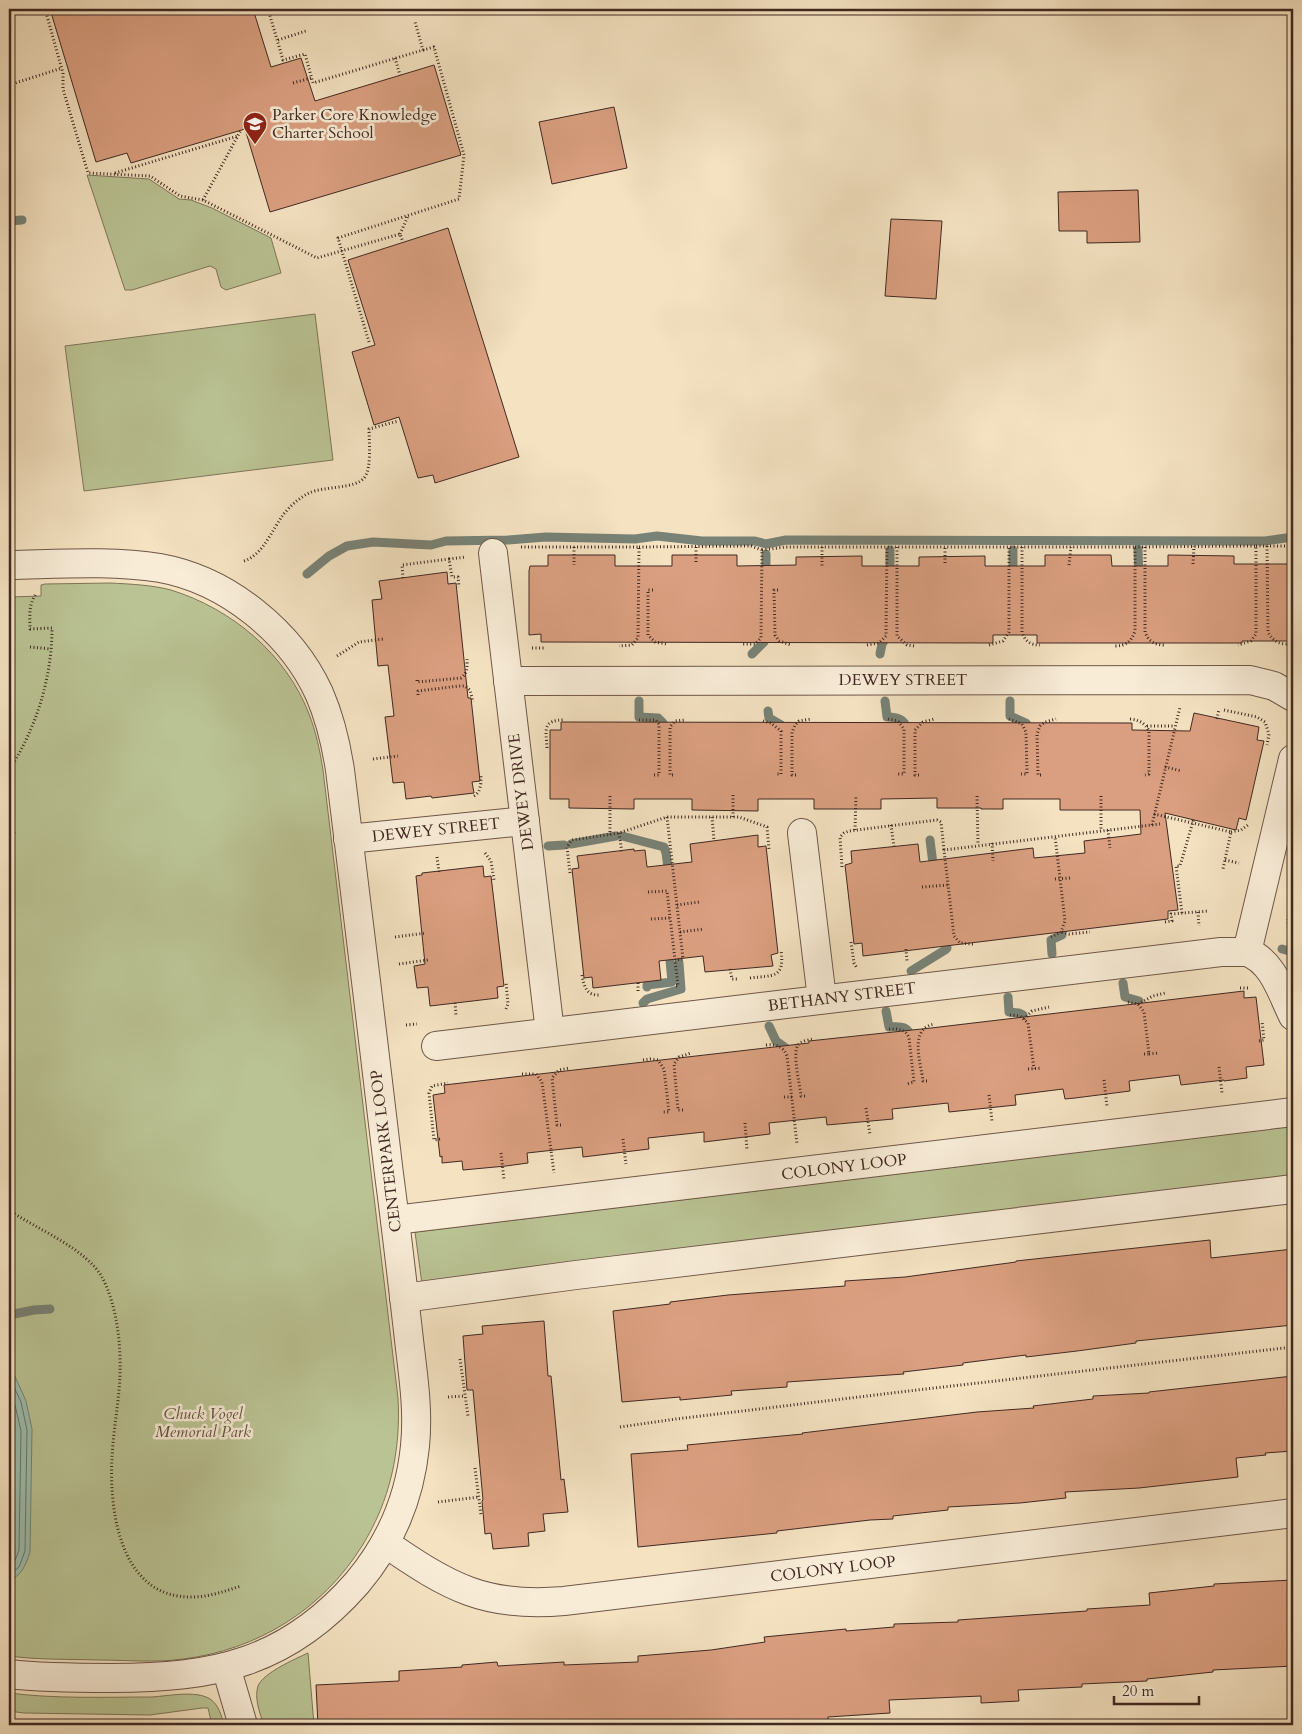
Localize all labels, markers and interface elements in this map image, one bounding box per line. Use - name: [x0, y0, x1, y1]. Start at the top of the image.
- place label: Parker Core Knowledge Charter School: [272, 104, 437, 144]
- school or university icon: Parker Core Knowledge Charter School: [242, 111, 268, 145]
- street label: DEWEY STREET: [839, 669, 968, 691]
- street label: DEWEY DRIVE: [503, 732, 539, 852]
- street label: DEWEY STREET: [371, 812, 502, 848]
- street label: BETHANY STREET: [766, 977, 918, 1017]
- street label: CENTERPARK LOOP: [365, 1069, 407, 1233]
- street label: COLONY LOOP: [780, 1148, 908, 1186]
- park label: Chuck Vogel Memorial Park: [155, 1403, 251, 1443]
- street label: COLONY LOOP: [769, 1550, 897, 1588]
- scale bar: [1114, 1674, 1200, 1706]
- text: 20 m: [1122, 1681, 1154, 1701]

